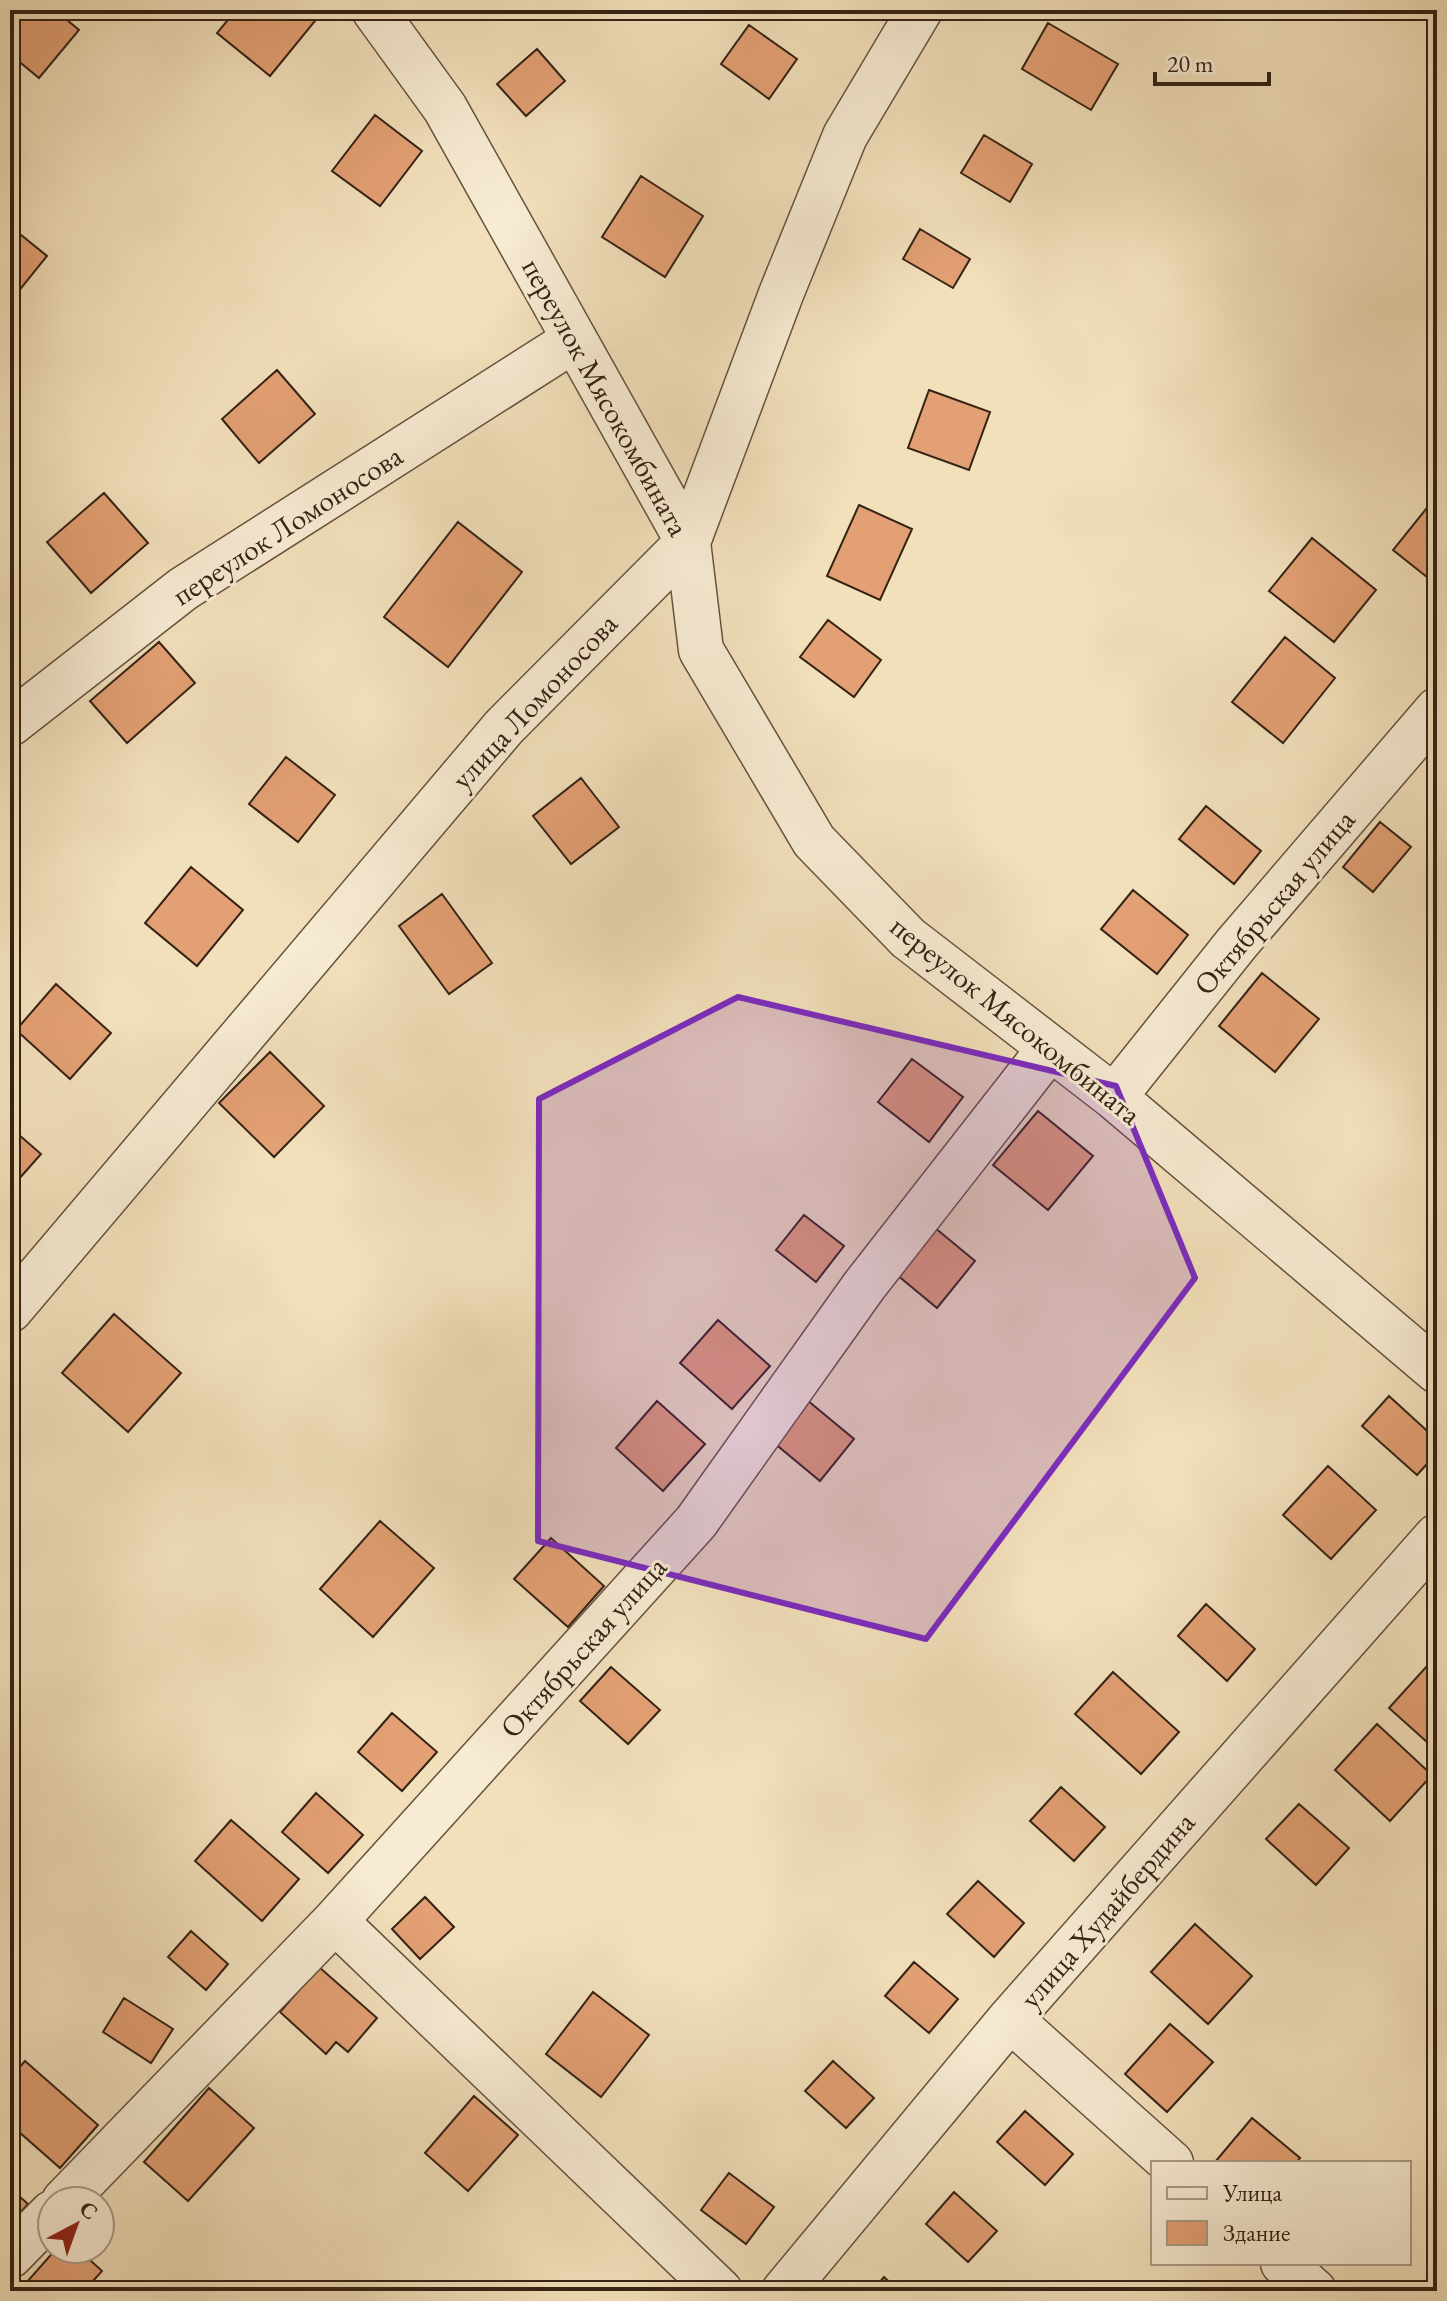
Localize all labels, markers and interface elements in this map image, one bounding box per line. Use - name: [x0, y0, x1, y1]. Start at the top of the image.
- scale bar: [1155, 36, 1269, 86]
- text: 20 m: [1167, 48, 1214, 79]
- street label: переулок Мясокомбината: [513, 251, 699, 543]
- street label: переулок Ломоносова: [164, 436, 410, 614]
- street label: улица Ломоносова: [442, 605, 626, 797]
- street label: Октябрьская улица: [1185, 801, 1363, 1003]
- street label: переулок Мясокомбината: [883, 907, 1149, 1133]
- street label: Октябрьская улица: [491, 1548, 675, 1746]
- street label: улица Худайбердина: [1011, 1803, 1203, 2016]
- legend: [1151, 2161, 1411, 2265]
- text: Улица: [1222, 2177, 1282, 2208]
- north arrow: [36, 2185, 116, 2265]
- text: С: [73, 2194, 104, 2226]
- text: Здание: [1223, 2217, 1290, 2248]

